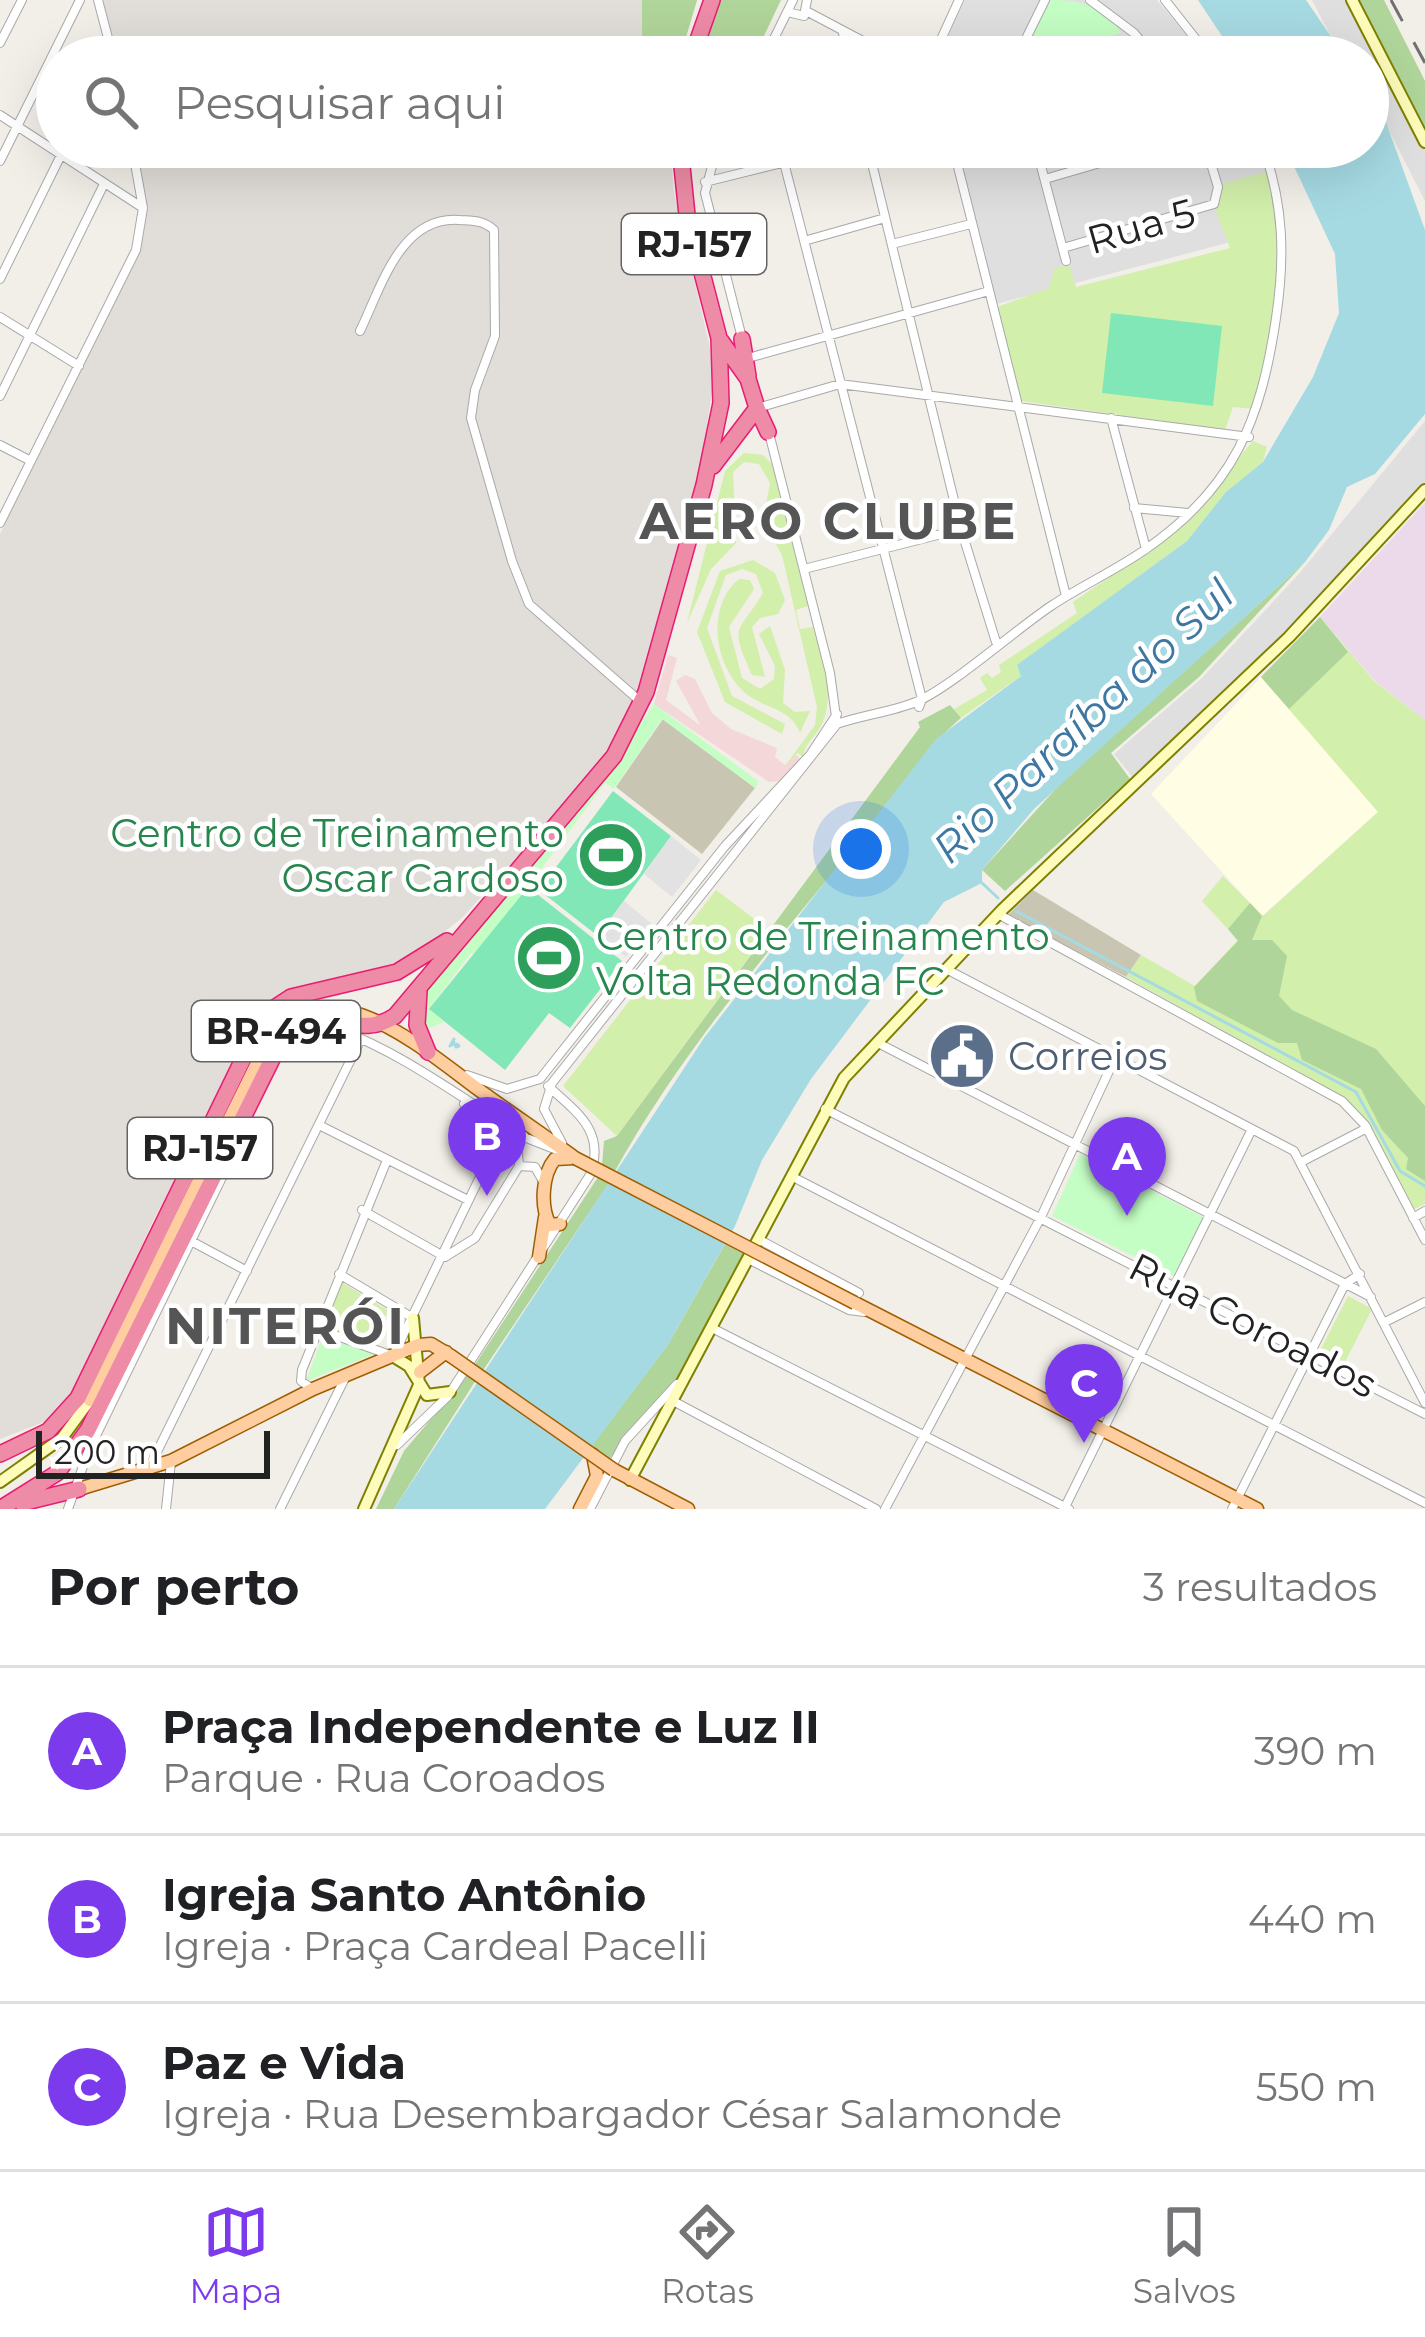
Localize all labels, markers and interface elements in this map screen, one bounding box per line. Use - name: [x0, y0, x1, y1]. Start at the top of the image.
- search box: [36, 36, 1389, 168]
- icon: search: [78, 69, 144, 135]
- text: Pesquisar aqui: [174, 75, 505, 130]
- street label: Rua 5: [1082, 188, 1200, 264]
- road number: RJ-157: [622, 214, 766, 274]
- district label: AERO CLUBE: [639, 490, 1018, 552]
- water label: Rio Paraíba do Sul: [922, 568, 1245, 874]
- place label: Centro de Treinamento Oscar Cardoso: [110, 809, 564, 902]
- your location: [831, 819, 891, 879]
- sports icon: Centro de Treinamento Oscar Cardoso: [576, 820, 646, 890]
- place label: Centro de Treinamento Volta Redonda FC: [596, 912, 1050, 1005]
- sports icon: Centro de Treinamento Volta Redonda FC: [514, 923, 584, 993]
- road number: BR-494: [192, 1001, 360, 1061]
- public building icon: Correios: [927, 1021, 997, 1091]
- place label: Correios: [1008, 1032, 1167, 1080]
- pin: B: [448, 1097, 526, 1196]
- pin: A: [1088, 1117, 1166, 1216]
- road number: RJ-157: [128, 1118, 272, 1178]
- street label: Rua Coroados: [1121, 1242, 1385, 1408]
- district label: NITERÓI: [165, 1295, 407, 1357]
- pin: C: [1045, 1344, 1123, 1443]
- scale bar: [36, 1425, 270, 1478]
- text: 200 m: [54, 1432, 160, 1472]
- text: Por perto: [48, 1556, 299, 1618]
- text: 3 resultados: [1143, 1563, 1377, 1611]
- text: Praça Independente e Luz II: [162, 1699, 820, 1754]
- text: A: [72, 1727, 102, 1775]
- text: 390 m: [1254, 1727, 1377, 1775]
- text: Parque · Rua Coroados: [162, 1754, 605, 1802]
- text: Igreja Santo Antônio: [162, 1867, 646, 1922]
- text: B: [72, 1895, 102, 1943]
- text: 440 m: [1248, 1895, 1377, 1943]
- text: Igreja · Praça Cardeal Pacelli: [162, 1922, 708, 1970]
- text: Paz e Vida: [162, 2035, 406, 2090]
- text: C: [73, 2063, 101, 2111]
- text: 550 m: [1256, 2063, 1377, 2111]
- text: Igreja · Rua Desembargador César Salamonde: [162, 2090, 1062, 2138]
- tab: Mapa: [189, 2199, 282, 2311]
- tab: Rotas: [661, 2199, 754, 2311]
- tab: Salvos: [1133, 2199, 1236, 2311]

